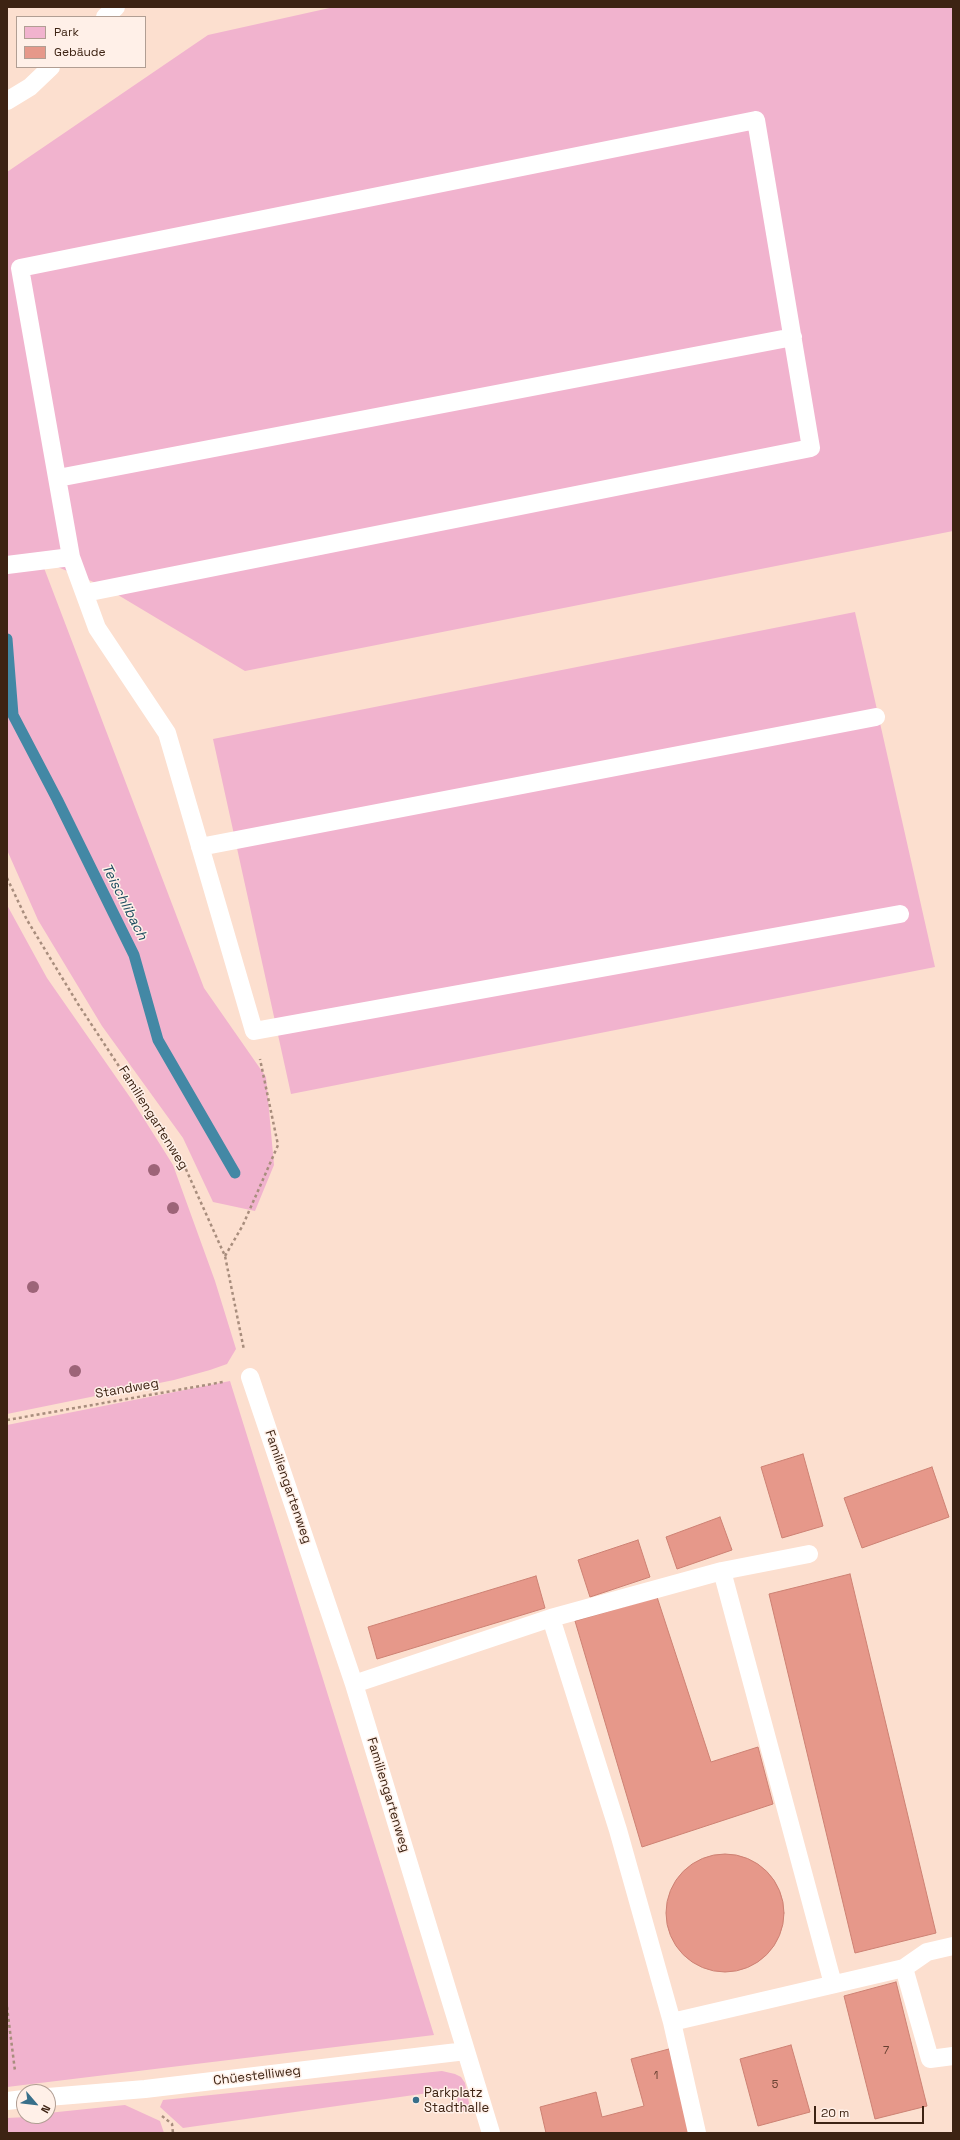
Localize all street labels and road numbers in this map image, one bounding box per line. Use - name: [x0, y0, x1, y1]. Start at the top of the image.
- street label: Familiengartenweg: [115, 1063, 191, 1173]
- street label: Standweg: [94, 1376, 160, 1402]
- street label: Familiengartenweg: [261, 1428, 315, 1546]
- street label: Familiengartenweg: [363, 1736, 413, 1854]
- street label: Chüestelliweg: [212, 2063, 302, 2089]

